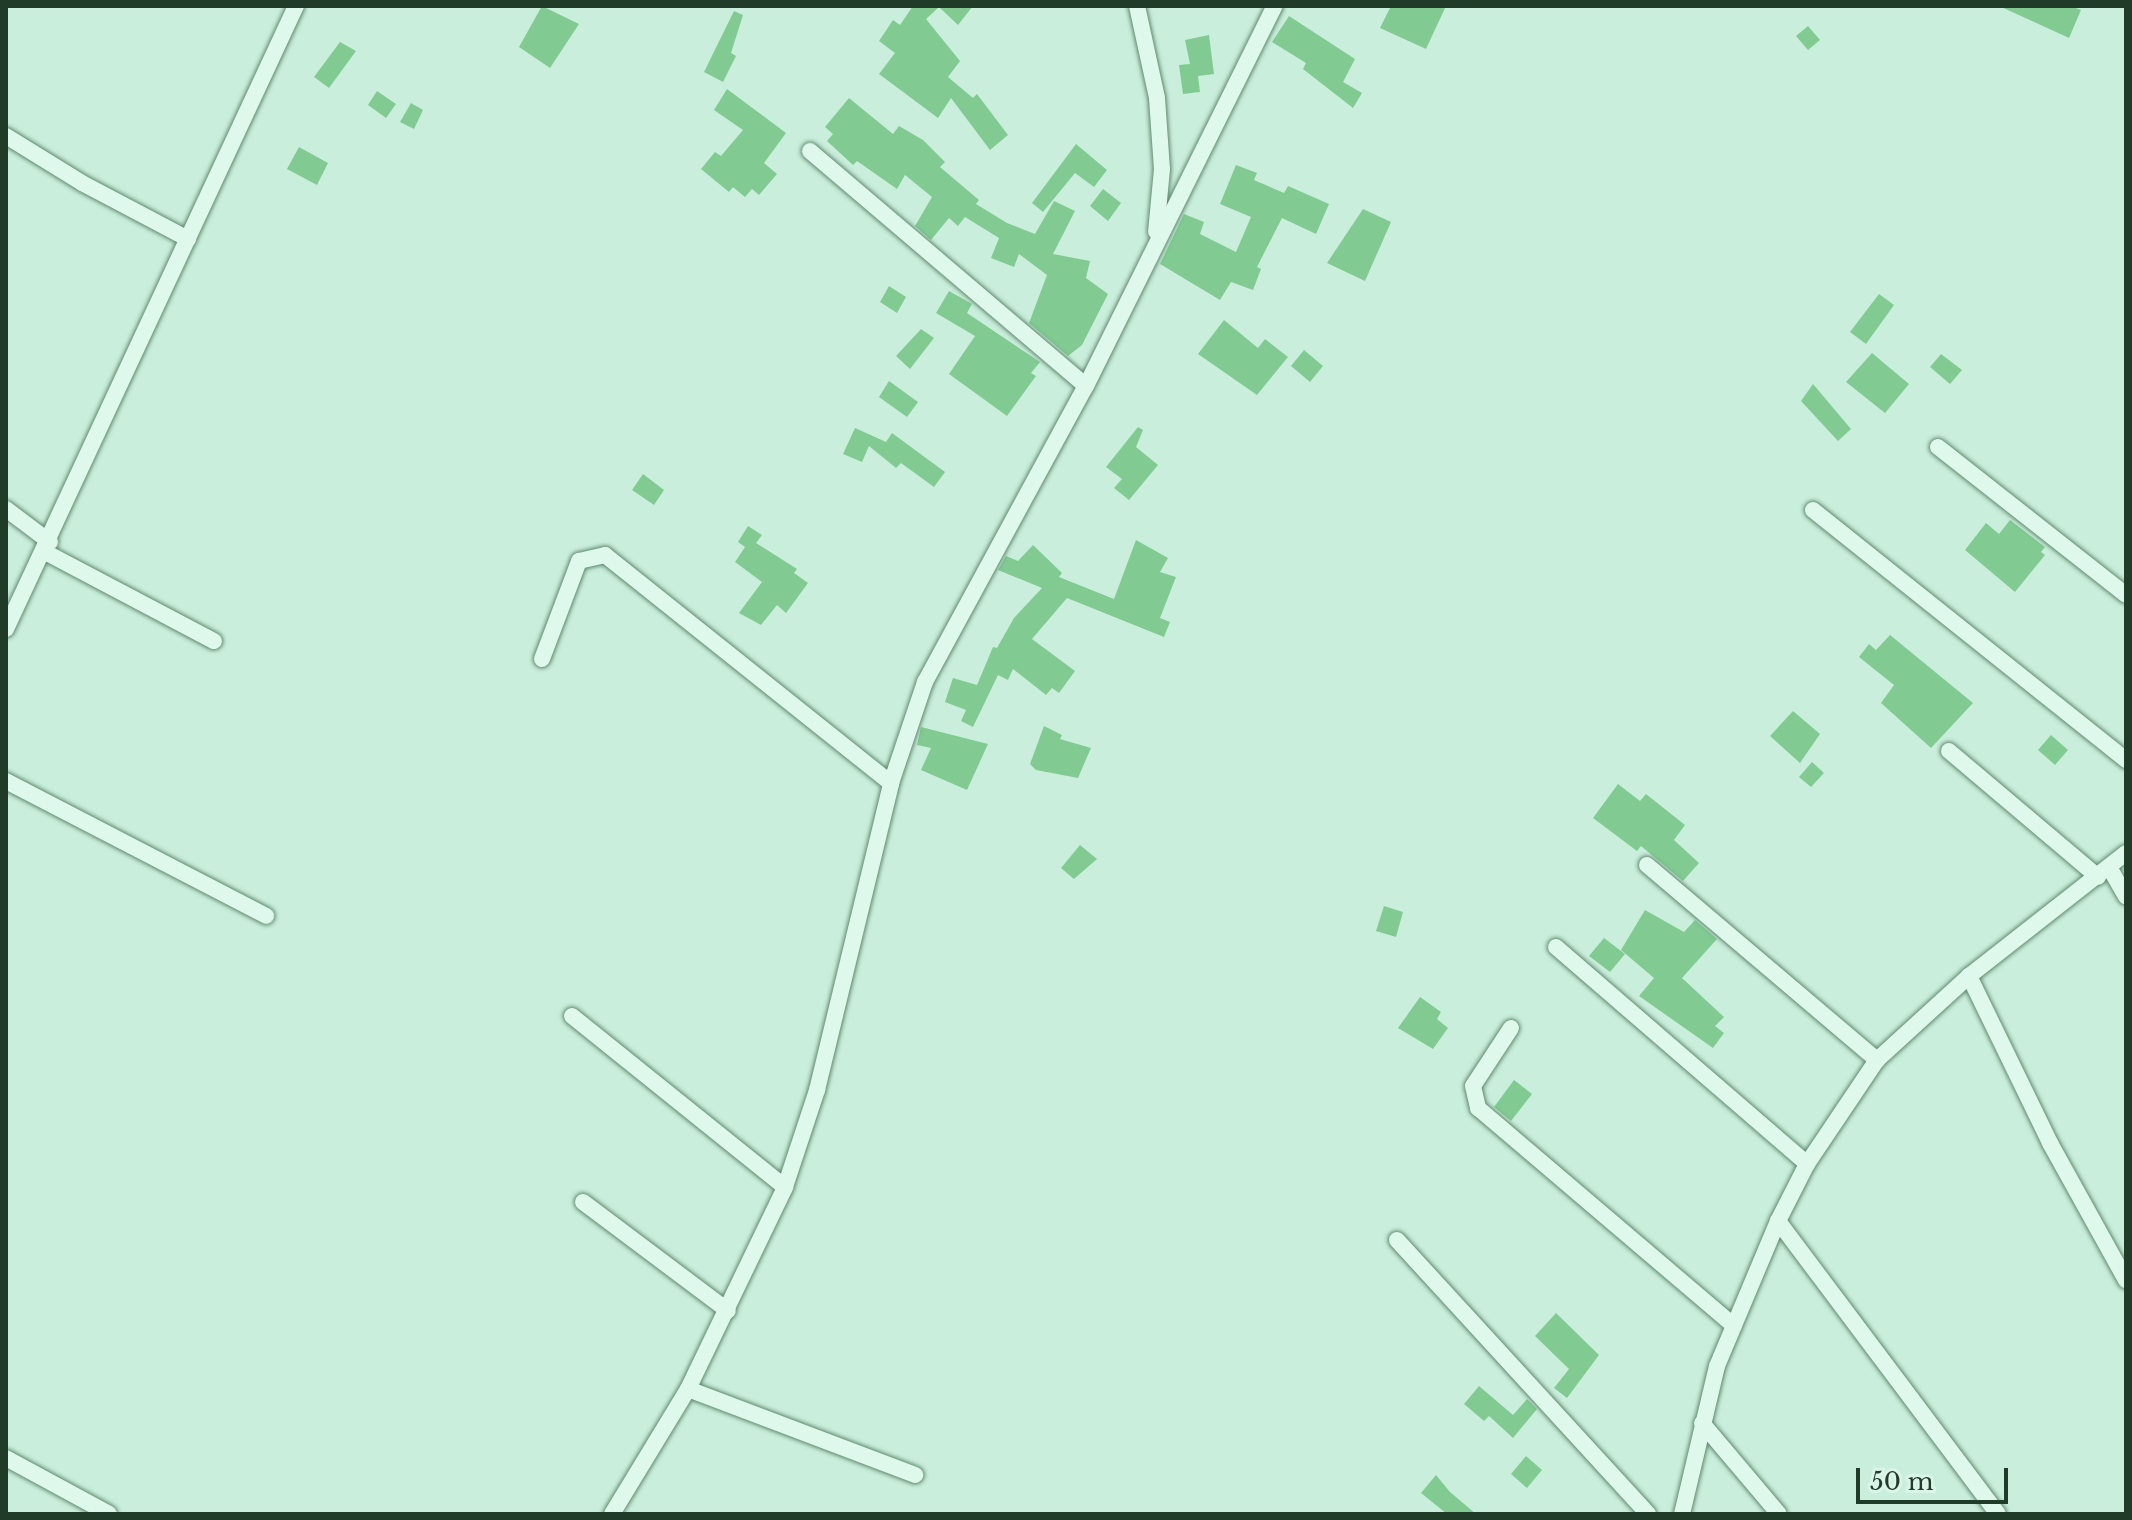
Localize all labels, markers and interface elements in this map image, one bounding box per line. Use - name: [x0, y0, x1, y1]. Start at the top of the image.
- scale bar: [1860, 1452, 2012, 1502]
- text: 50 m: [1870, 1467, 1933, 1496]

